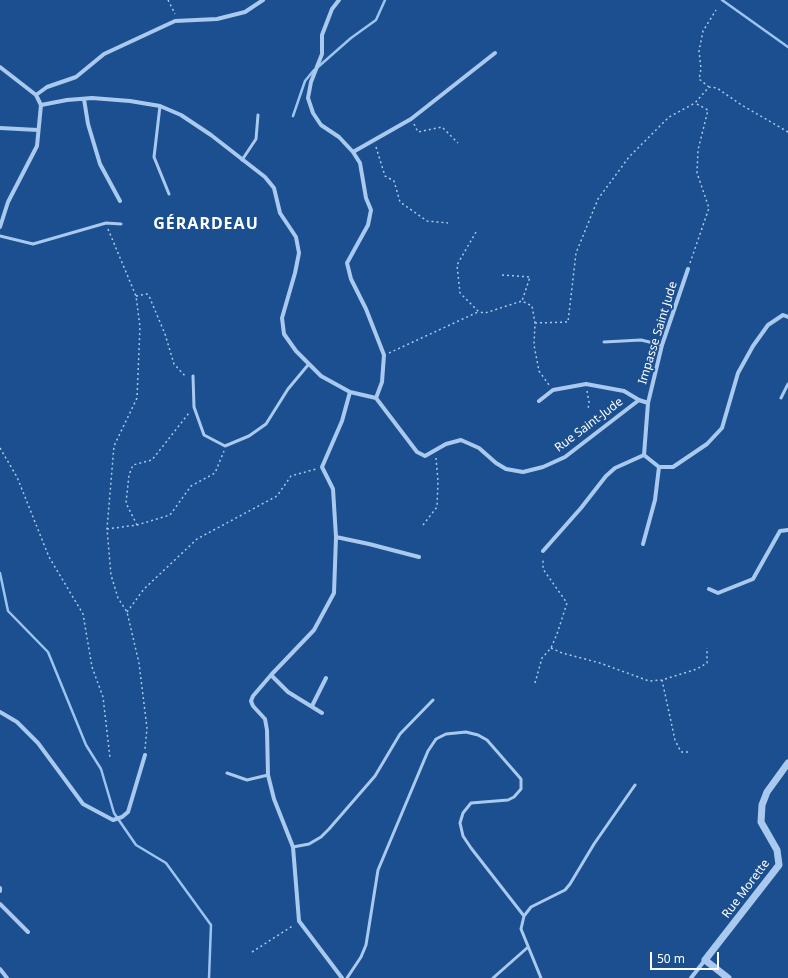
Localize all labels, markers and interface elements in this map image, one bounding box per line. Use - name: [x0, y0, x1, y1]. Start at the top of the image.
- district label: GÉRARDEAU: [153, 214, 259, 234]
- street label: Impasse Saint Jude: [635, 280, 681, 386]
- street label: Rue Saint-Jude: [552, 395, 626, 455]
- street label: Rue Morette: [719, 857, 773, 921]
- scale bar: [652, 944, 721, 970]
- text: 50 m: [657, 950, 685, 967]

